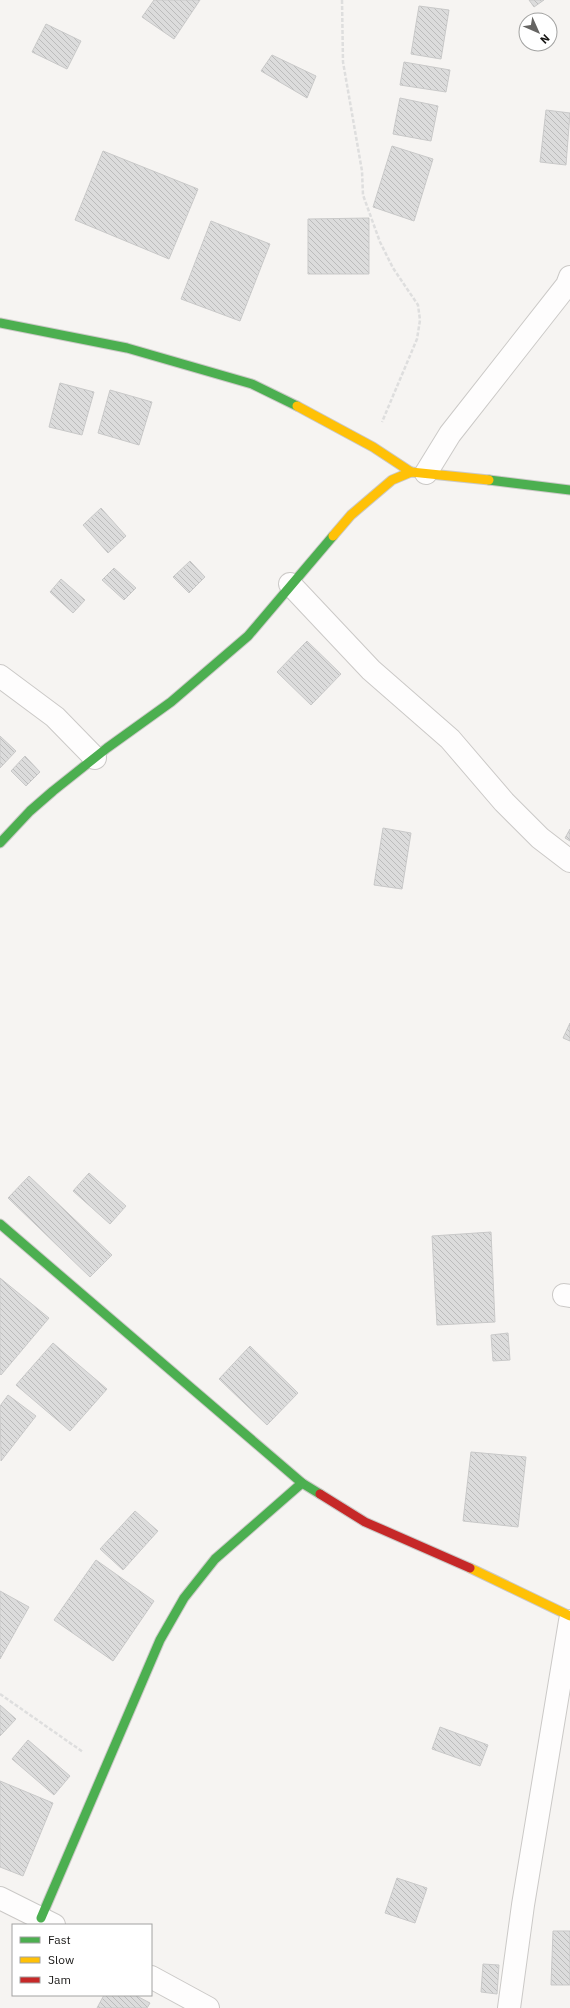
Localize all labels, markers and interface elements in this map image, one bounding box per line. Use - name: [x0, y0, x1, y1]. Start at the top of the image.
- north arrow: [518, 12, 558, 52]
- text: N: [537, 31, 553, 47]
- legend: [12, 1924, 152, 1996]
- text: Fast: [48, 1932, 71, 1947]
- text: Slow: [48, 1952, 74, 1967]
- text: Jam: [48, 1972, 71, 1987]

